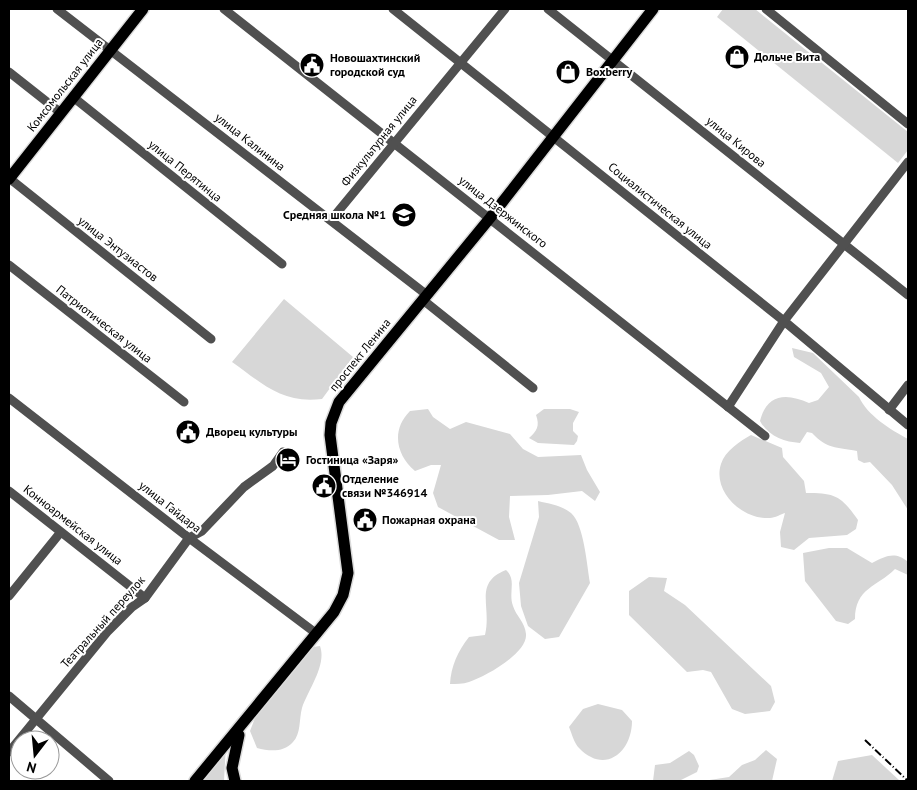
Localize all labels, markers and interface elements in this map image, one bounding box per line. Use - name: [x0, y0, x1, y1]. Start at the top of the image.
- street label: Комсомольская улица: [23, 35, 106, 134]
- shop icon: Дольче Вита: [724, 44, 750, 70]
- place label: Дольче Вита: [754, 49, 820, 64]
- place label: Новошахтинский городской суд: [330, 50, 420, 79]
- public building icon: Новошахтинский городской суд: [299, 52, 325, 78]
- shop icon: Boxberry: [555, 59, 581, 85]
- place label: Boxberry: [586, 64, 633, 79]
- street label: Физкультурная улица: [337, 92, 420, 189]
- street label: улица Калинина: [212, 110, 288, 174]
- street label: улица Кирова: [703, 113, 769, 170]
- street label: улица Перятинца: [146, 136, 225, 205]
- street label: Социалистическая улица: [605, 159, 715, 252]
- street label: улица Дзержинского: [456, 172, 551, 251]
- school or university icon: Средняя школа №1: [391, 202, 417, 228]
- place label: Средняя школа №1: [283, 207, 386, 222]
- street label: улица Энтузиастов: [75, 213, 161, 285]
- street label: Патриотическая улица: [53, 281, 155, 366]
- street label: проспект Ленина: [326, 315, 394, 394]
- public building icon: Дворец культуры: [175, 419, 201, 445]
- place label: Дворец культуры: [206, 424, 297, 439]
- hotel icon: Гостиница «Заря»: [275, 447, 301, 473]
- place label: Гостиница «Заря»: [306, 452, 399, 467]
- place label: Отделение связи №346914: [342, 471, 427, 500]
- public building icon: Отделение связи №346914: [311, 473, 337, 499]
- street label: улица Гайдара: [136, 478, 205, 536]
- street label: Конноармейская улица: [21, 481, 126, 568]
- public building icon: Пожарная охрана: [352, 507, 378, 533]
- place label: Пожарная охрана: [382, 512, 476, 527]
- street label: Театральный переулок: [57, 572, 148, 671]
- north arrow: [10, 730, 60, 780]
- text: N: [25, 758, 38, 777]

